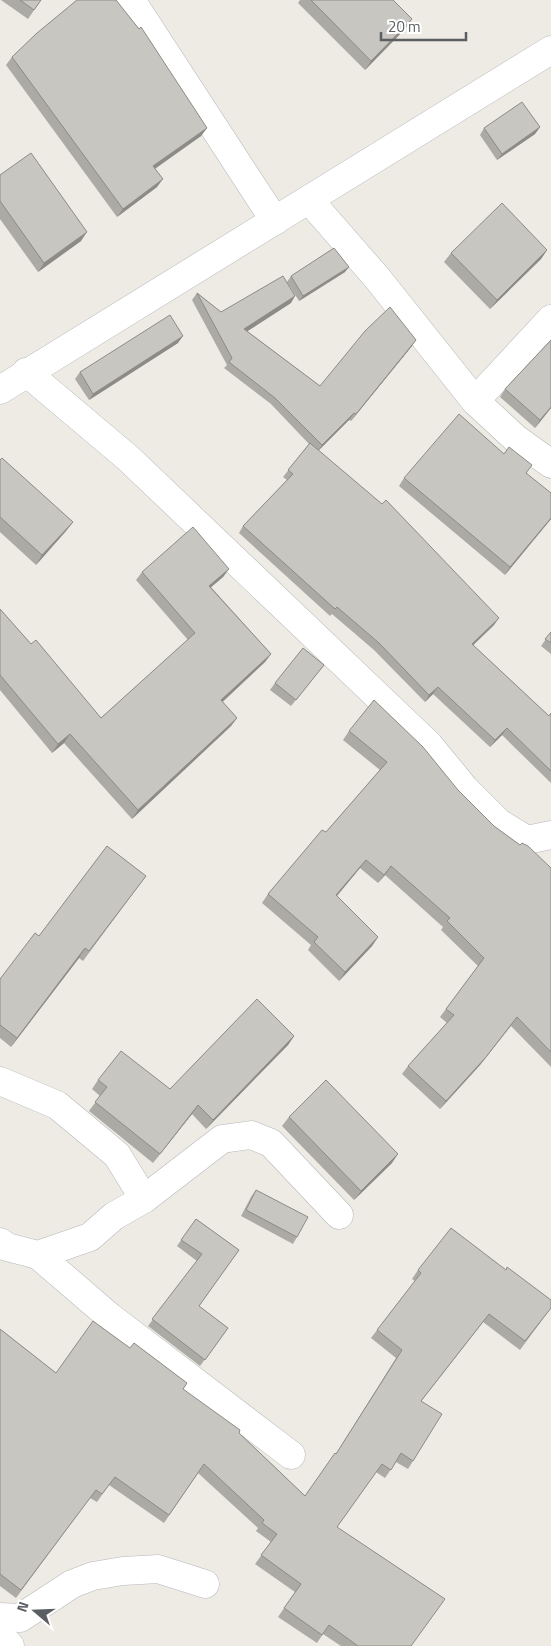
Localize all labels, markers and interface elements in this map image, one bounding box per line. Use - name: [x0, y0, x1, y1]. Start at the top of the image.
- scale bar: [381, 10, 466, 42]
- text: 20 m: [388, 15, 421, 38]
- north arrow: [10, 1586, 60, 1636]
- text: N: [11, 1599, 34, 1615]

